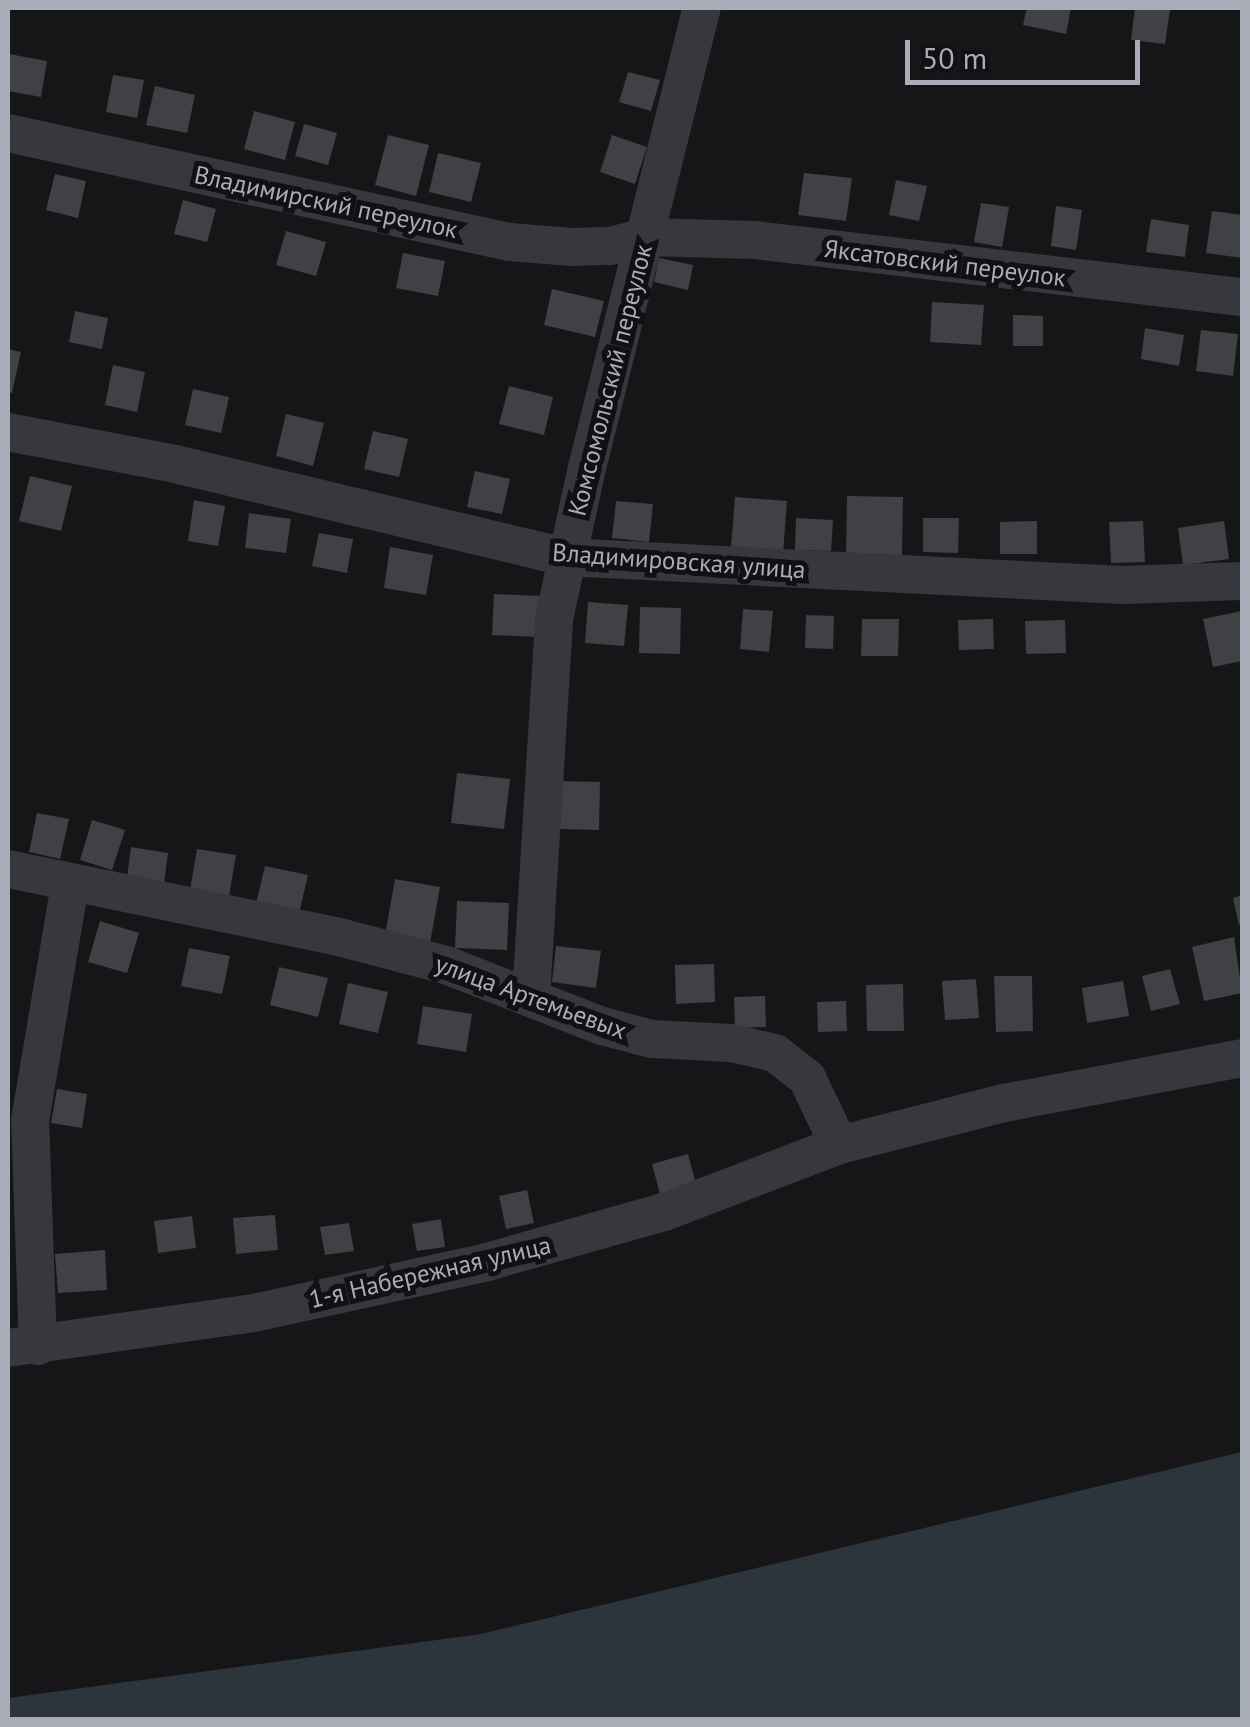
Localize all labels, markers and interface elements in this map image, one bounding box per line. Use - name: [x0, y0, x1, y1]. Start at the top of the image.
- scale bar: [910, 20, 1145, 82]
- text: 50 m: [922, 38, 987, 77]
- street label: Владимирский переулок: [192, 159, 460, 245]
- street label: Яксатовский переулок: [822, 233, 1068, 293]
- street label: Комсомольский переулок: [562, 241, 658, 519]
- street label: Владимировская улица: [551, 537, 807, 585]
- street label: улица Артемьевых: [431, 948, 631, 1046]
- street label: 1-я Набережная улица: [306, 1230, 554, 1314]

